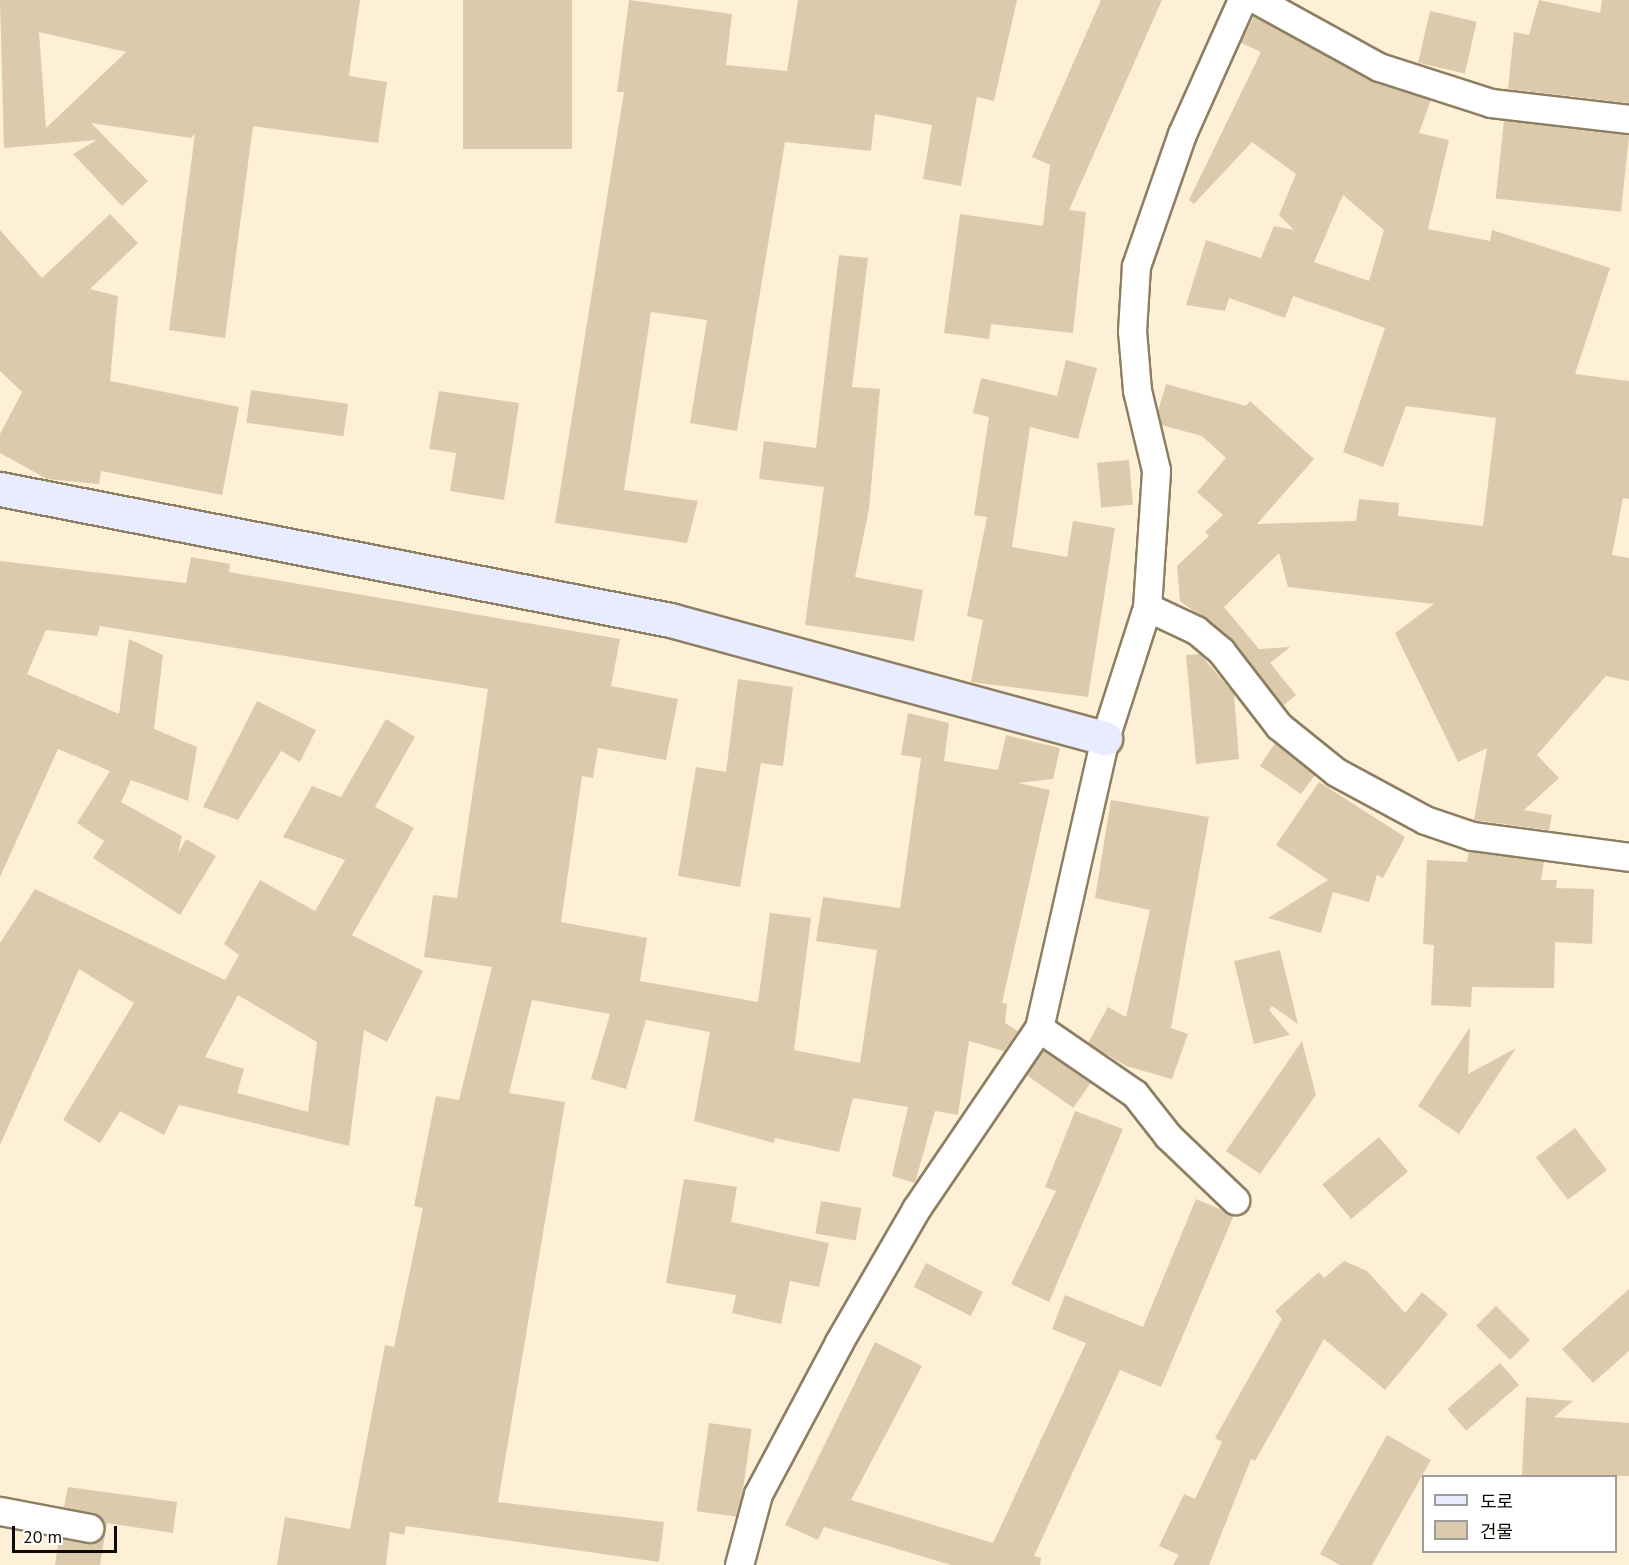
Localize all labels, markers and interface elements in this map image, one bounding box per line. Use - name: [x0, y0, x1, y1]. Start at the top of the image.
- legend: [1422, 1475, 1617, 1553]
- text: 도로: [1480, 1490, 1513, 1513]
- scale bar: [15, 1514, 120, 1552]
- text: 건물: [1480, 1520, 1513, 1543]
- text: 20 m: [23, 1525, 62, 1548]

